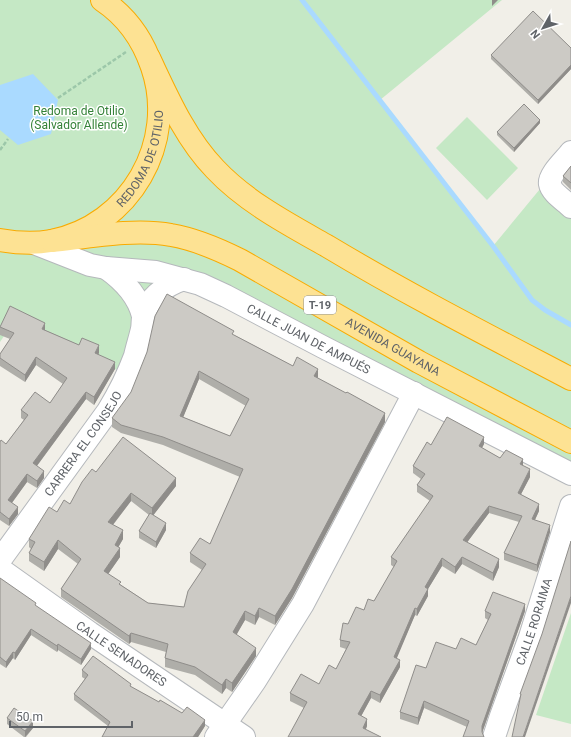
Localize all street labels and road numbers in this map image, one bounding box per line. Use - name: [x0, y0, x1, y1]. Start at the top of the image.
- street label: REDOMA DE OTILIO: [114, 110, 166, 210]
- road number: T-19: [304, 296, 336, 314]
- street label: CALLE JUAN DE AMPUÉS: [244, 301, 373, 377]
- street label: AVENIDA GUAYANA: [343, 315, 443, 379]
- street label: CARRERA EL CONSEJO: [41, 389, 125, 499]
- street label: CALLE RORAIMA: [513, 576, 555, 667]
- street label: CALLE SENADORES: [73, 618, 169, 690]

